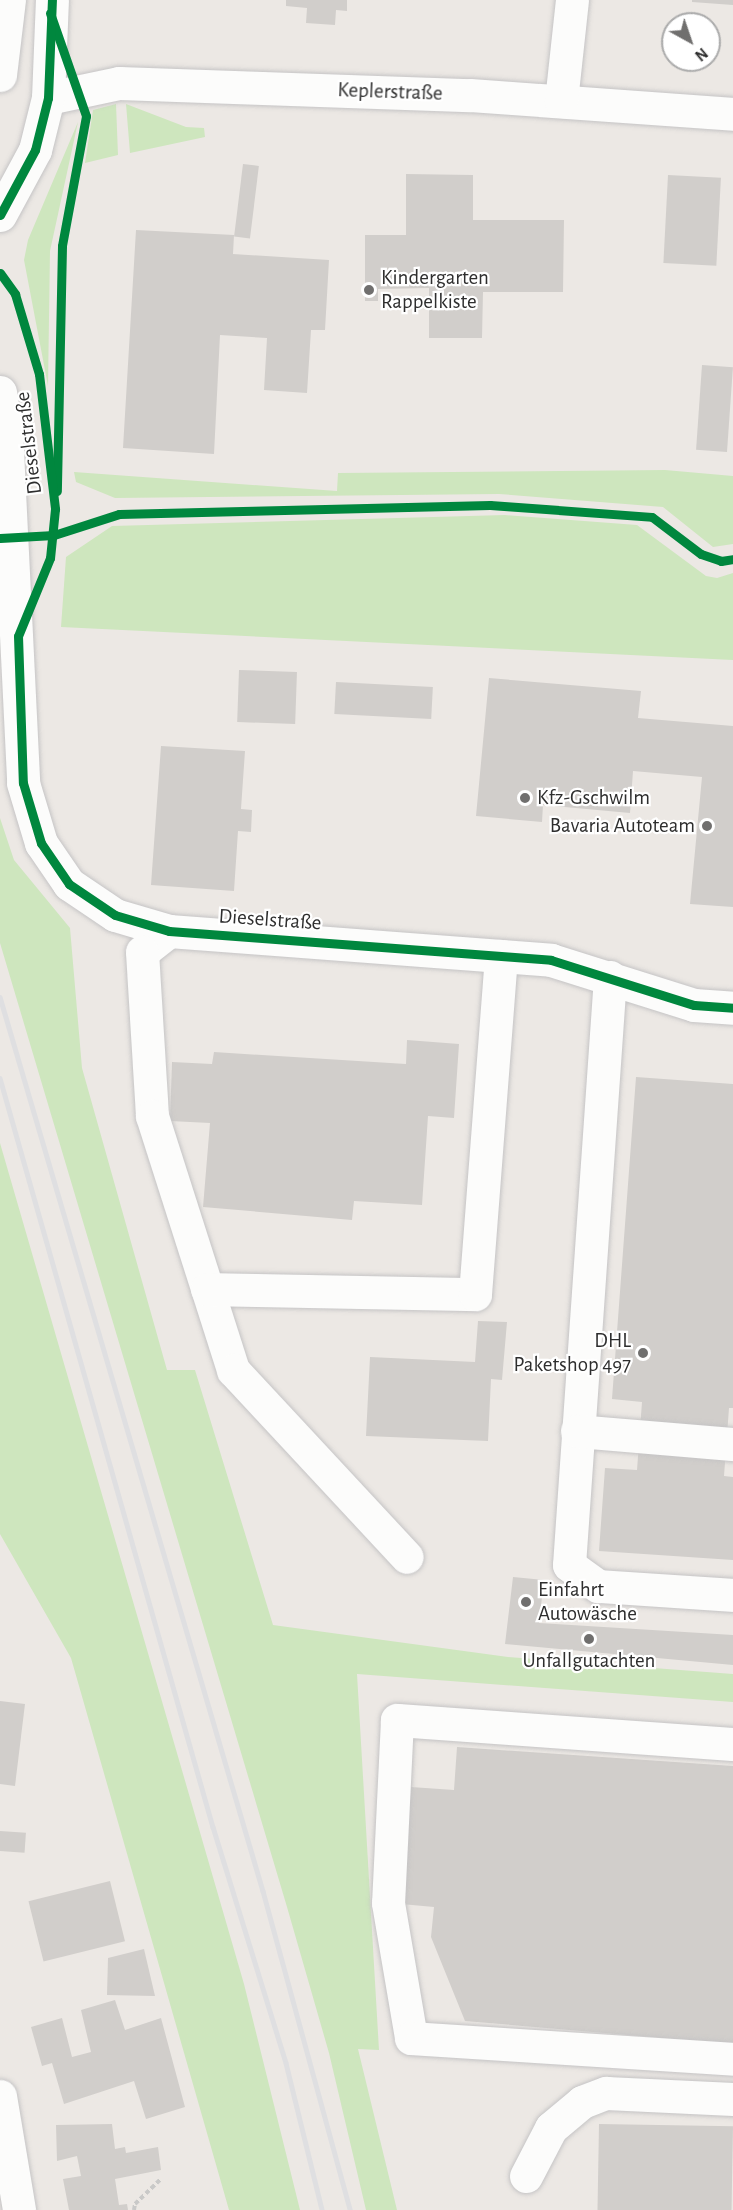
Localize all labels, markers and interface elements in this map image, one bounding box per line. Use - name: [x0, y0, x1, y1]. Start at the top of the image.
- north arrow: [661, 12, 721, 72]
- text: N: [692, 45, 711, 64]
- street label: Keplerstraße: [337, 78, 443, 106]
- place label: Kindergarten Rappelkiste: [381, 265, 489, 315]
- marker: Kindergarten Rappelkiste: [362, 283, 376, 297]
- street label: Dieselstraße: [10, 390, 48, 496]
- place label: Kfz-Gschwilm: [537, 785, 650, 811]
- marker: Kfz-Gschwilm: [518, 791, 532, 805]
- place label: Bavaria Autoteam: [550, 813, 695, 839]
- marker: Bavaria Autoteam: [700, 819, 714, 833]
- street label: Dieselstraße: [218, 904, 322, 936]
- place label: DHL Paketshop 497: [513, 1328, 631, 1378]
- marker: DHL Paketshop 497: [636, 1346, 650, 1360]
- place label: Einfahrt Autowäsche: [538, 1577, 637, 1627]
- marker: Einfahrt Autowäsche: [519, 1595, 533, 1609]
- marker: Unfallgutachten: [582, 1632, 596, 1646]
- place label: Unfallgutachten: [523, 1648, 655, 1674]

